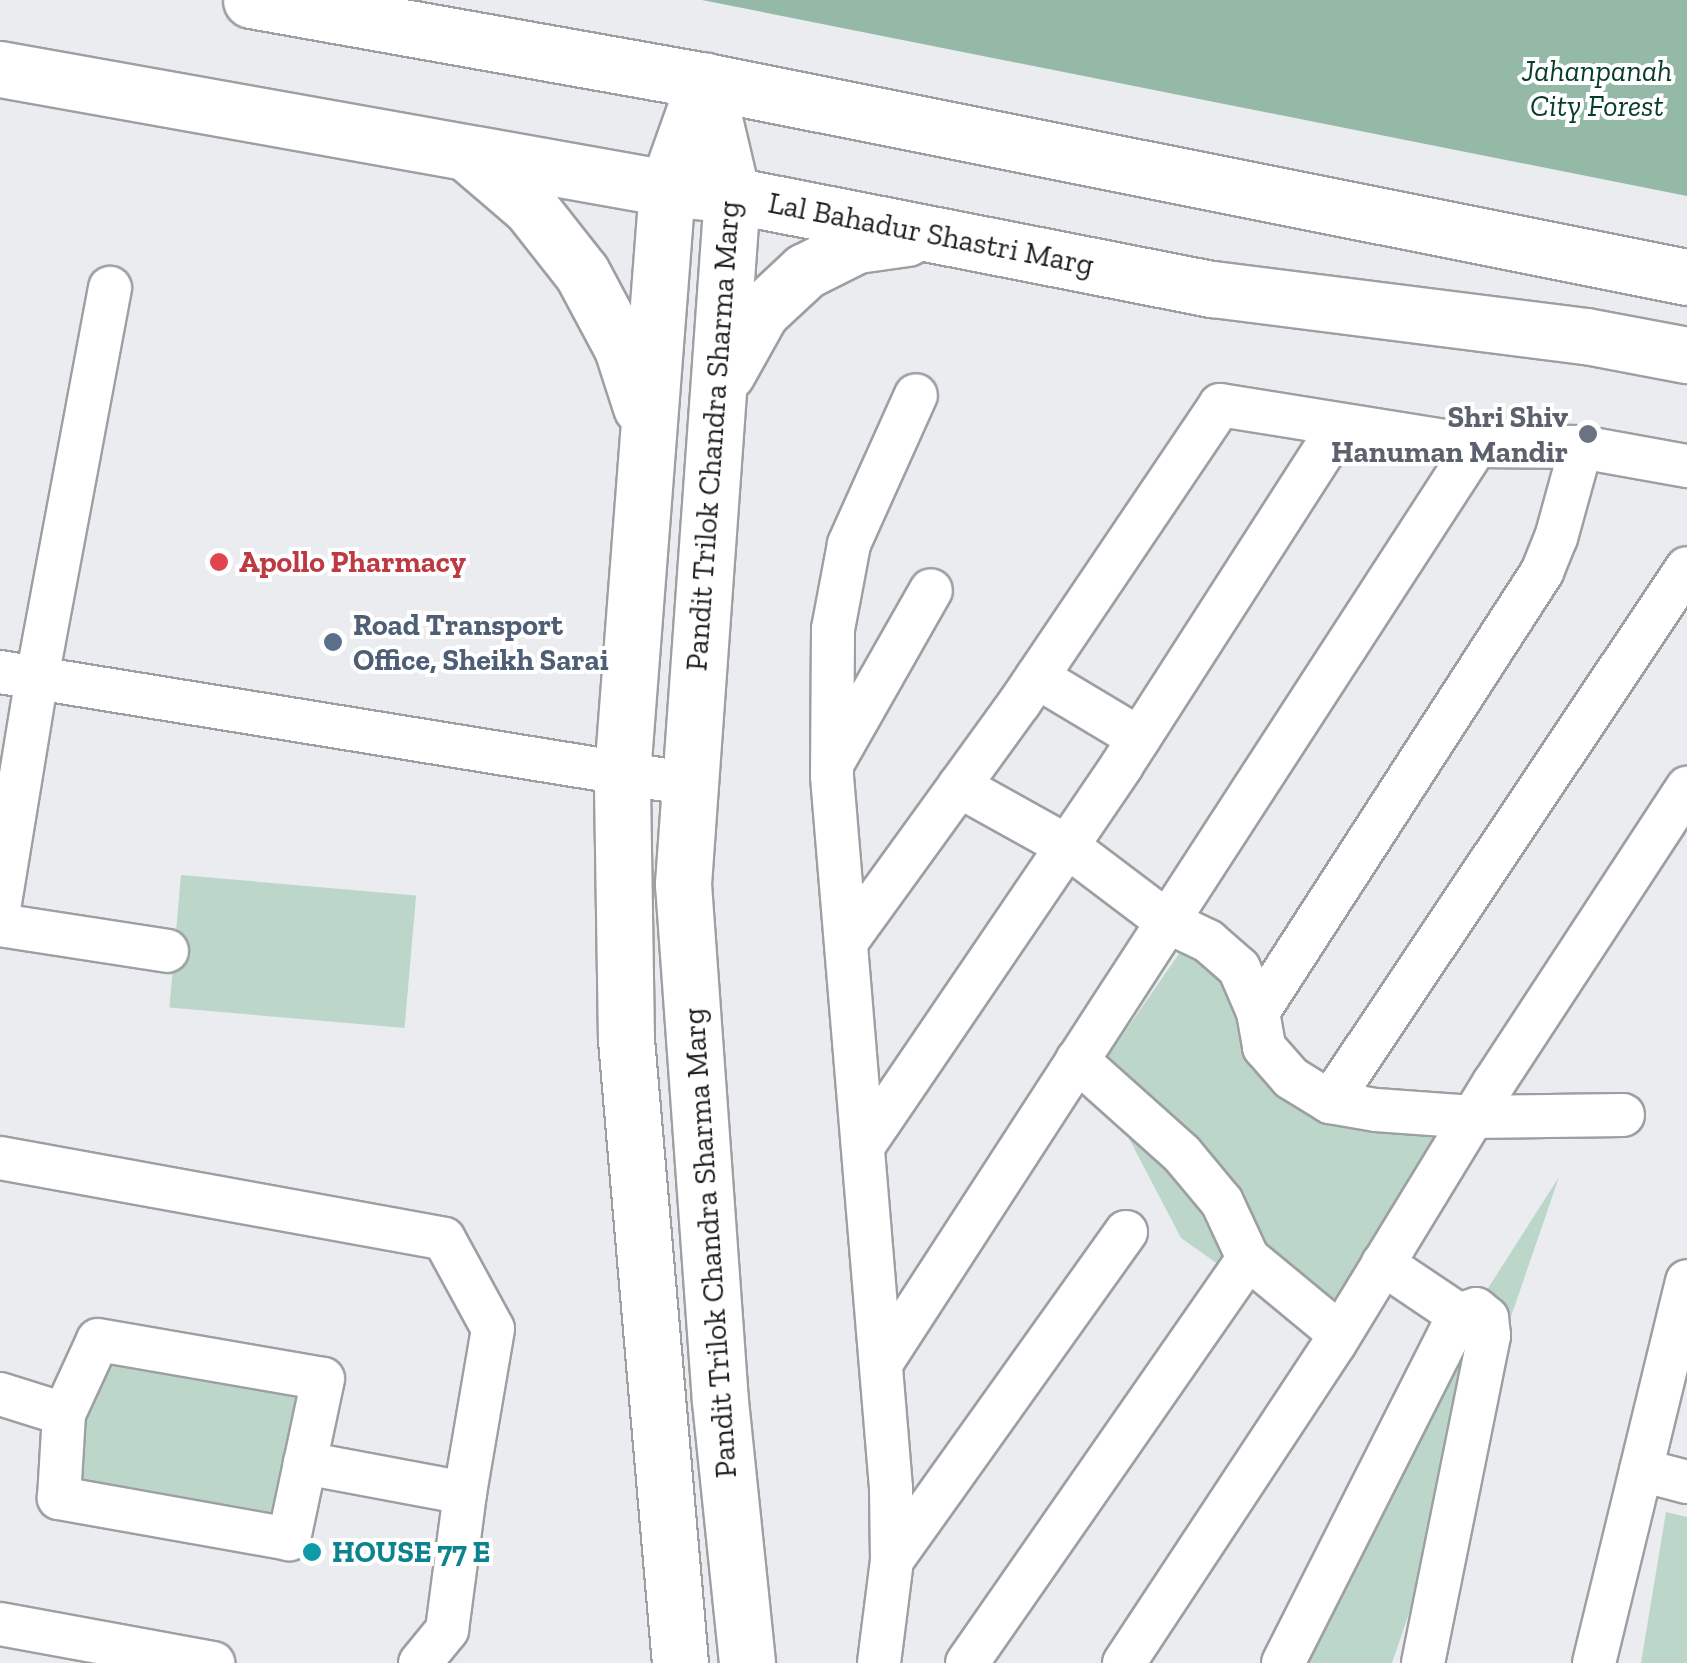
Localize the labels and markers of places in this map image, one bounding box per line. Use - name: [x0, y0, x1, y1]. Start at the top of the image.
- place label: Shri Shiv Hanuman Mandir: [1331, 399, 1568, 470]
- marker: Shri Shiv Hanuman Mandir: [1577, 423, 1599, 445]
- place label: Apollo Pharmacy: [239, 544, 466, 580]
- marker: Apollo Pharmacy: [208, 551, 230, 573]
- place label: Road Transport Office, Sheikh Sarai: [353, 607, 609, 678]
- marker: Road Transport Office, Sheikh Sarai: [322, 631, 344, 653]
- place label: HOUSE 77 E: [332, 1534, 490, 1570]
- marker: HOUSE 77 E: [301, 1541, 323, 1563]

